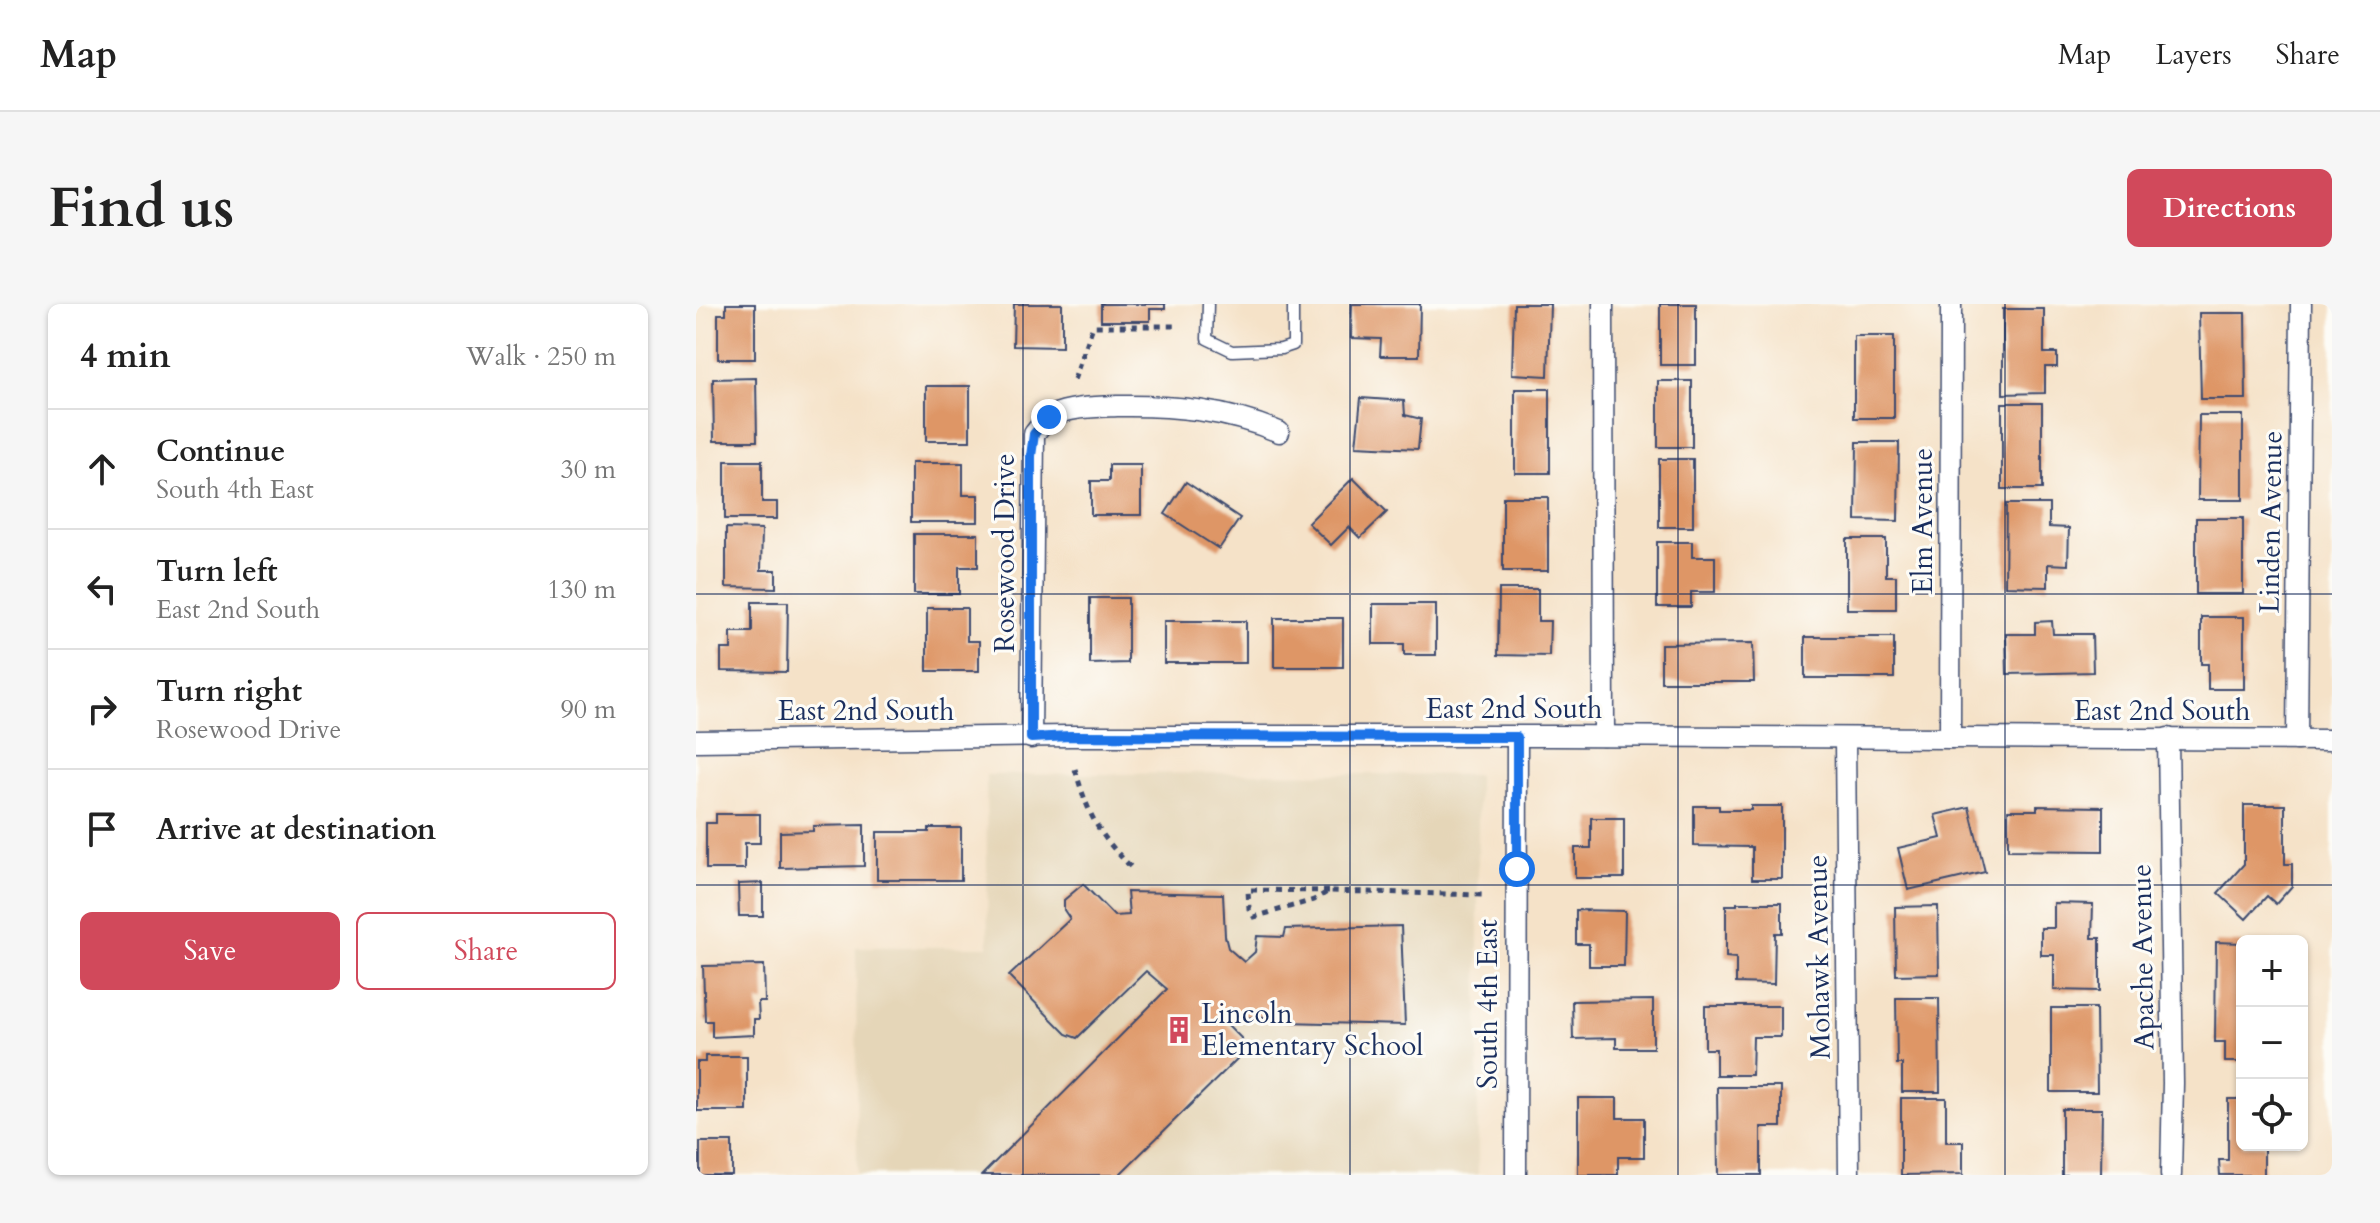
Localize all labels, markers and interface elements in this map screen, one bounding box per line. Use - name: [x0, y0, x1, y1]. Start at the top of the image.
- text: Map: [40, 29, 117, 81]
- text: Map: [2058, 36, 2111, 74]
- text: Layers: [2155, 36, 2232, 74]
- text: Share: [2276, 36, 2340, 74]
- button: Directions: [2127, 169, 2332, 247]
- text: Find us: [48, 171, 234, 246]
- text: 4 min: [80, 333, 171, 379]
- text: Walk · 250 m: [466, 339, 616, 374]
- route end: [1031, 399, 1067, 435]
- street label: Linden Avenue: [2250, 430, 2292, 614]
- text: Continue: [156, 431, 285, 472]
- icon: ahead: [80, 447, 124, 491]
- street label: Elm Avenue: [1904, 448, 1942, 594]
- text: 30 m: [560, 452, 616, 487]
- street label: Rosewood Drive: [986, 453, 1024, 653]
- text: South 4th East: [156, 472, 314, 507]
- text: Turn left: [156, 551, 278, 592]
- icon: left: [80, 567, 124, 611]
- text: 130 m: [547, 572, 616, 607]
- text: East 2nd South: [156, 592, 320, 627]
- text: Turn right: [156, 671, 302, 712]
- icon: right: [80, 687, 124, 731]
- street label: East 2nd South: [1426, 690, 1602, 728]
- text: 90 m: [560, 692, 616, 727]
- street label: East 2nd South: [778, 692, 954, 730]
- street label: East 2nd South: [2074, 692, 2250, 730]
- text: Rosewood Drive: [156, 712, 341, 747]
- icon: arrive: [80, 807, 124, 851]
- text: Arrive at destination: [156, 809, 436, 850]
- route start: [1499, 851, 1535, 887]
- street label: Mohawk Avenue: [1798, 854, 1840, 1060]
- street label: Apache Avenue: [2122, 864, 2164, 1050]
- button: Save: [80, 912, 340, 990]
- button: Share: [356, 912, 616, 990]
- street label: South 4th East: [1469, 919, 1507, 1089]
- map controls: [2236, 935, 2308, 1151]
- button: +: [2236, 935, 2308, 1007]
- place label: Lincoln Elementary School: [1201, 995, 1423, 1065]
- button: −: [2236, 1007, 2308, 1079]
- building icon: Lincoln Elementary School: [1164, 1015, 1194, 1045]
- button: locate: [2236, 1079, 2308, 1151]

